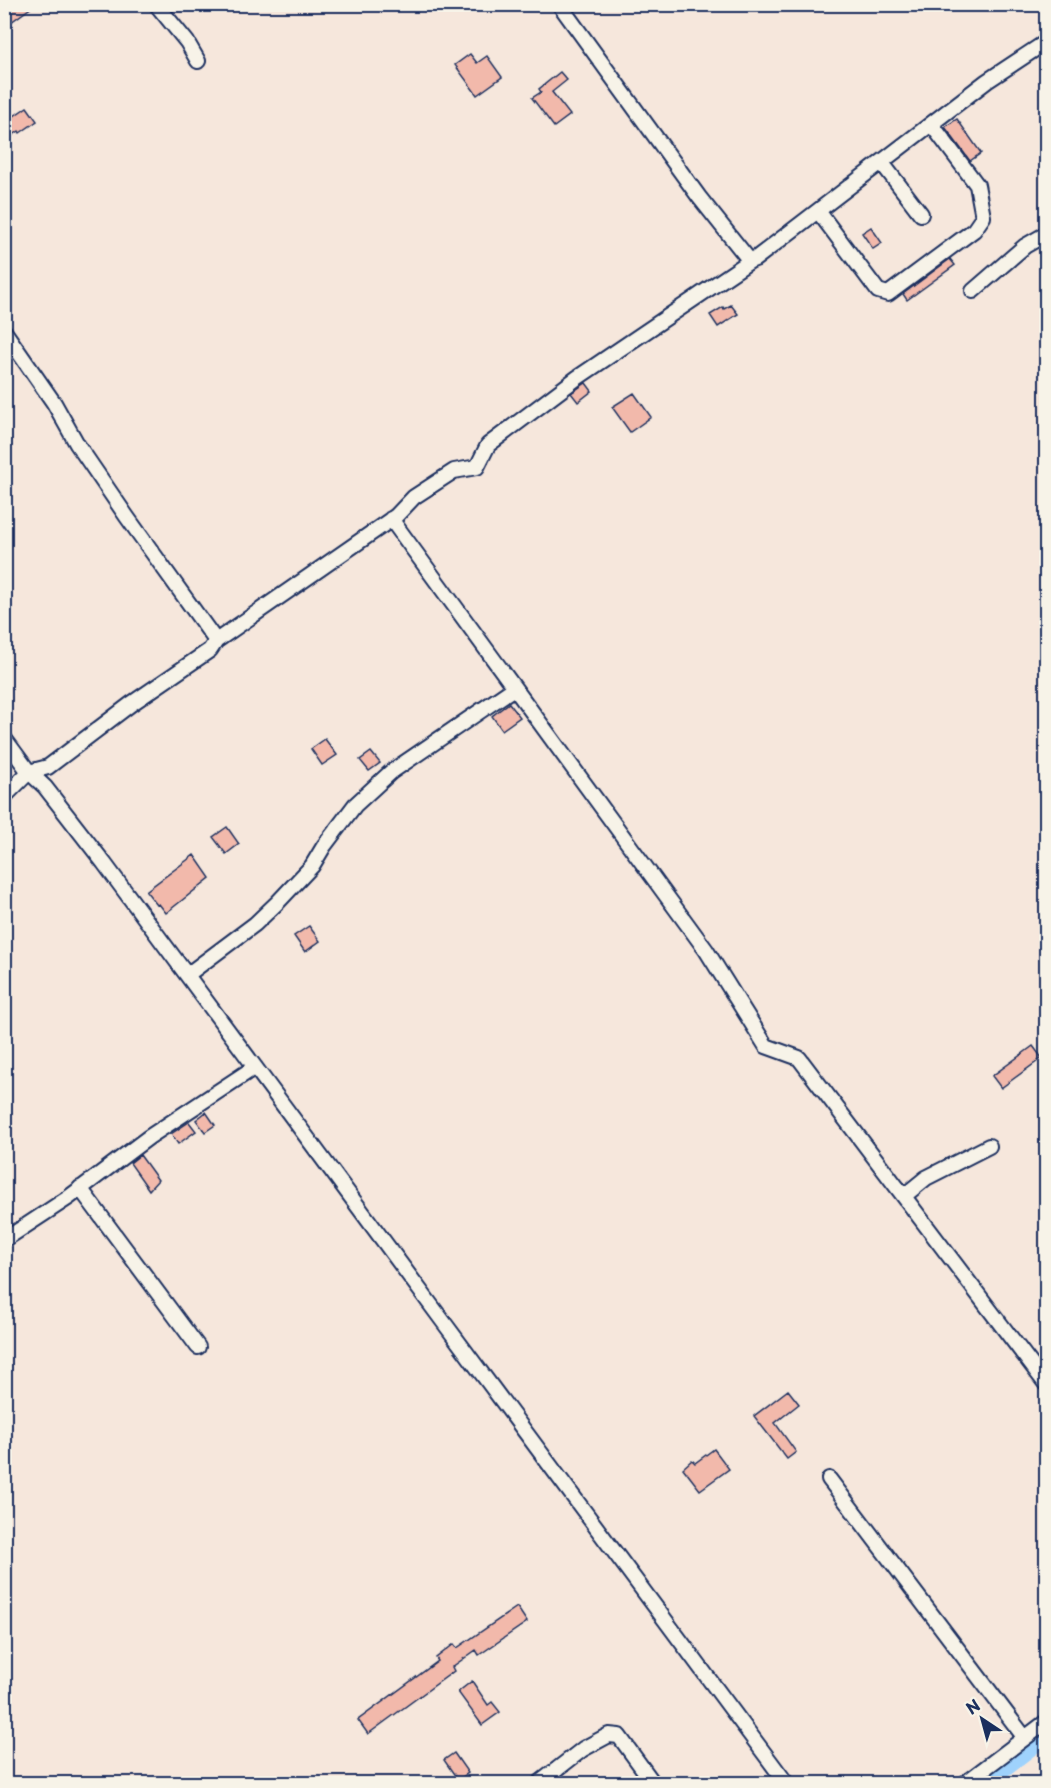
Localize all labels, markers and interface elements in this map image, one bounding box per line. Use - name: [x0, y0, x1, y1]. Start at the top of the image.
- north arrow: [952, 1689, 1012, 1749]
- text: N: [960, 1693, 985, 1719]

